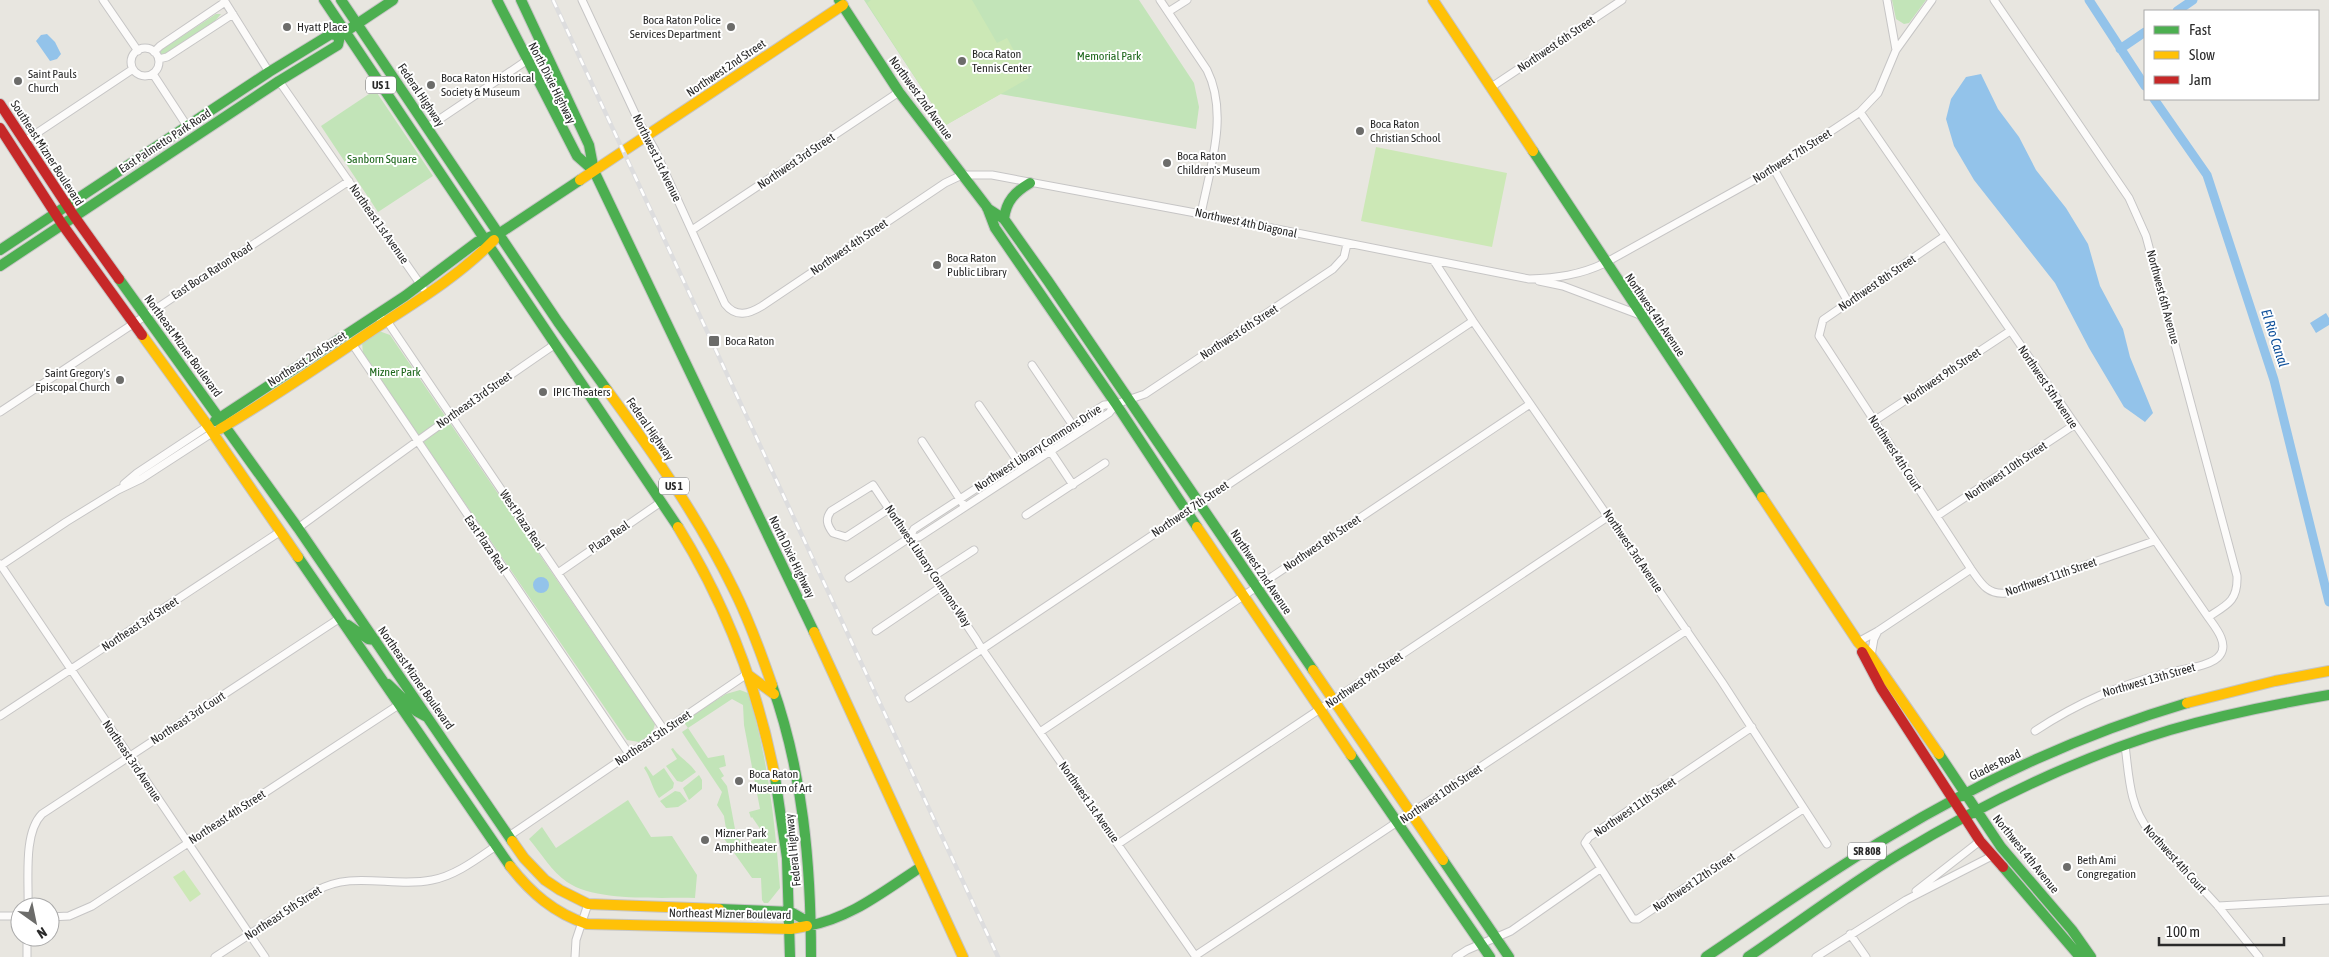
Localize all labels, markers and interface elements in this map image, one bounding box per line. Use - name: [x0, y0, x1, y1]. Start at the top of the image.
- legend: [2144, 10, 2319, 100]
- place label: Boca Raton Police Services Department: [630, 13, 722, 41]
- street label: Northwest 6th Street: [1515, 13, 1598, 75]
- place label: Hyatt Place: [297, 20, 347, 34]
- marker: Hyatt Place: [281, 21, 293, 33]
- marker: Boca Raton Police Services Department: [725, 21, 737, 33]
- text: Fast: [2189, 21, 2211, 38]
- street label: Northwest 2nd Street: [684, 36, 769, 100]
- street label: North Dixie Highway: [525, 40, 579, 126]
- text: Slow: [2189, 46, 2215, 63]
- place label: Boca Raton Tennis Center: [972, 47, 1032, 75]
- park label: Memorial Park: [1077, 49, 1142, 63]
- street label: Northwest 2nd Avenue: [886, 54, 956, 142]
- marker: Boca Raton Tennis Center: [956, 55, 968, 67]
- street label: Federal Highway: [395, 61, 447, 129]
- place label: Saint Pauls Church: [28, 67, 77, 95]
- place label: Boca Raton Historical Society & Museum: [441, 71, 535, 99]
- text: Jam: [2189, 71, 2212, 88]
- marker: Saint Pauls Church: [12, 75, 24, 87]
- road number: US 1: [366, 76, 396, 94]
- marker: Boca Raton Historical Society & Museum: [425, 79, 437, 91]
- street label: Southeast Mizner Boulevard: [8, 98, 86, 208]
- street label: East Palmetto Park Road: [116, 106, 214, 176]
- street label: Northwest 1st Avenue: [630, 112, 684, 204]
- place label: Boca Raton Christian School: [1370, 117, 1442, 145]
- marker: Boca Raton Christian School: [1354, 125, 1366, 137]
- street label: Northwest 7th Street: [1750, 126, 1834, 186]
- street label: Northwest 3rd Street: [755, 130, 838, 192]
- place label: Boca Raton Children's Museum: [1177, 149, 1260, 177]
- park label: Sanborn Square: [347, 152, 417, 166]
- marker: Boca Raton Children's Museum: [1161, 157, 1173, 169]
- street label: Northeast 1st Avenue: [346, 181, 412, 267]
- street label: Northwest 4th Diagonal: [1194, 205, 1299, 241]
- street label: Northwest 4th Street: [808, 216, 891, 278]
- street label: East Boca Raton Road: [169, 240, 255, 302]
- street label: Northwest 6th Avenue: [2144, 248, 2182, 346]
- place label: Boca Raton Public Library: [947, 251, 1007, 279]
- street label: Northwest 8th Street: [1836, 252, 1919, 314]
- marker: Boca Raton Public Library: [931, 259, 943, 271]
- street label: Northwest 4th Avenue: [1622, 271, 1688, 359]
- street label: Northeast Mizner Boulevard: [141, 292, 225, 400]
- street label: Northwest 6th Street: [1197, 301, 1281, 362]
- water label: El Rio Canal: [2258, 307, 2292, 369]
- street label: Northeast 2nd Street: [265, 328, 349, 390]
- marker: Boca Raton: [707, 334, 721, 348]
- place label: Boca Raton: [725, 334, 774, 348]
- street label: Northwest 5th Avenue: [2015, 343, 2081, 431]
- street label: Northwest 9th Street: [1901, 345, 1984, 407]
- park label: Mizner Park: [369, 365, 422, 379]
- place label: Saint Gregory's Episcopal Church: [35, 366, 110, 394]
- street label: Northeast 3rd Street: [434, 369, 515, 431]
- marker: Saint Gregory's Episcopal Church: [114, 374, 126, 386]
- place label: IPIC Theaters: [553, 385, 610, 399]
- marker: IPIC Theaters: [537, 386, 549, 398]
- street label: Federal Highway: [623, 395, 677, 463]
- street label: Northwest Library Commons Drive: [972, 402, 1104, 494]
- street label: Northwest 4th Court: [1865, 412, 1925, 494]
- street label: Northwest 10th Street: [1962, 438, 2050, 504]
- road number: US 1: [659, 478, 689, 494]
- street label: Northwest 7th Street: [1149, 478, 1232, 540]
- street label: West Plaza Real: [497, 487, 548, 553]
- street label: Northwest Library Commons Way: [882, 502, 974, 630]
- street label: Northwest 3rd Avenue: [1600, 507, 1666, 595]
- street label: Northwest 8th Street: [1281, 512, 1364, 574]
- street label: East Plaza Real: [462, 513, 511, 576]
- street label: North Dixie Highway: [766, 514, 818, 600]
- street label: Plaza Real: [586, 517, 633, 556]
- street label: Northwest 2nd Avenue: [1227, 527, 1295, 617]
- street label: Northwest 11th Street: [2003, 555, 2099, 599]
- street label: Northeast 3rd Street: [99, 594, 181, 654]
- street label: Northeast Mizner Boulevard: [375, 624, 457, 732]
- street label: Northwest 9th Street: [1323, 649, 1406, 711]
- street label: Northwest 13th Street: [2101, 660, 2197, 700]
- street label: Northeast 3rd Court: [148, 688, 228, 747]
- street label: Northeast 5th Street: [612, 707, 694, 769]
- street label: Northeast 3rd Avenue: [99, 717, 165, 805]
- street label: Glades Road: [1967, 747, 2023, 783]
- street label: Northwest 1st Avenue: [1056, 759, 1122, 845]
- street label: Northwest 10th Street: [1397, 761, 1485, 827]
- place label: Boca Raton Museum of Art: [749, 767, 812, 795]
- street label: Northwest 11th Street: [1591, 774, 1679, 840]
- marker: Boca Raton Museum of Art: [733, 775, 745, 787]
- street label: Northeast 4th Street: [186, 787, 268, 847]
- street label: Northwest 4th Avenue: [1990, 812, 2062, 896]
- street label: Federal Highway: [782, 813, 804, 887]
- street label: Northwest 4th Court: [2141, 822, 2210, 897]
- place label: Mizner Park Amphitheater: [715, 826, 777, 854]
- marker: Mizner Park Amphitheater: [699, 834, 711, 846]
- road number: SR 808: [1848, 842, 1886, 859]
- street label: Northwest 12th Street: [1650, 849, 1738, 915]
- place label: Beth Ami Congregation: [2077, 853, 2136, 881]
- marker: Beth Ami Congregation: [2061, 861, 2073, 873]
- street label: Northeast 5th Street: [242, 883, 324, 943]
- north arrow: [10, 897, 60, 947]
- street label: Northeast Mizner Boulevard: [669, 906, 791, 922]
- scale bar: [2159, 914, 2284, 946]
- text: 100 m: [2166, 923, 2200, 940]
- text: N: [34, 924, 50, 942]

